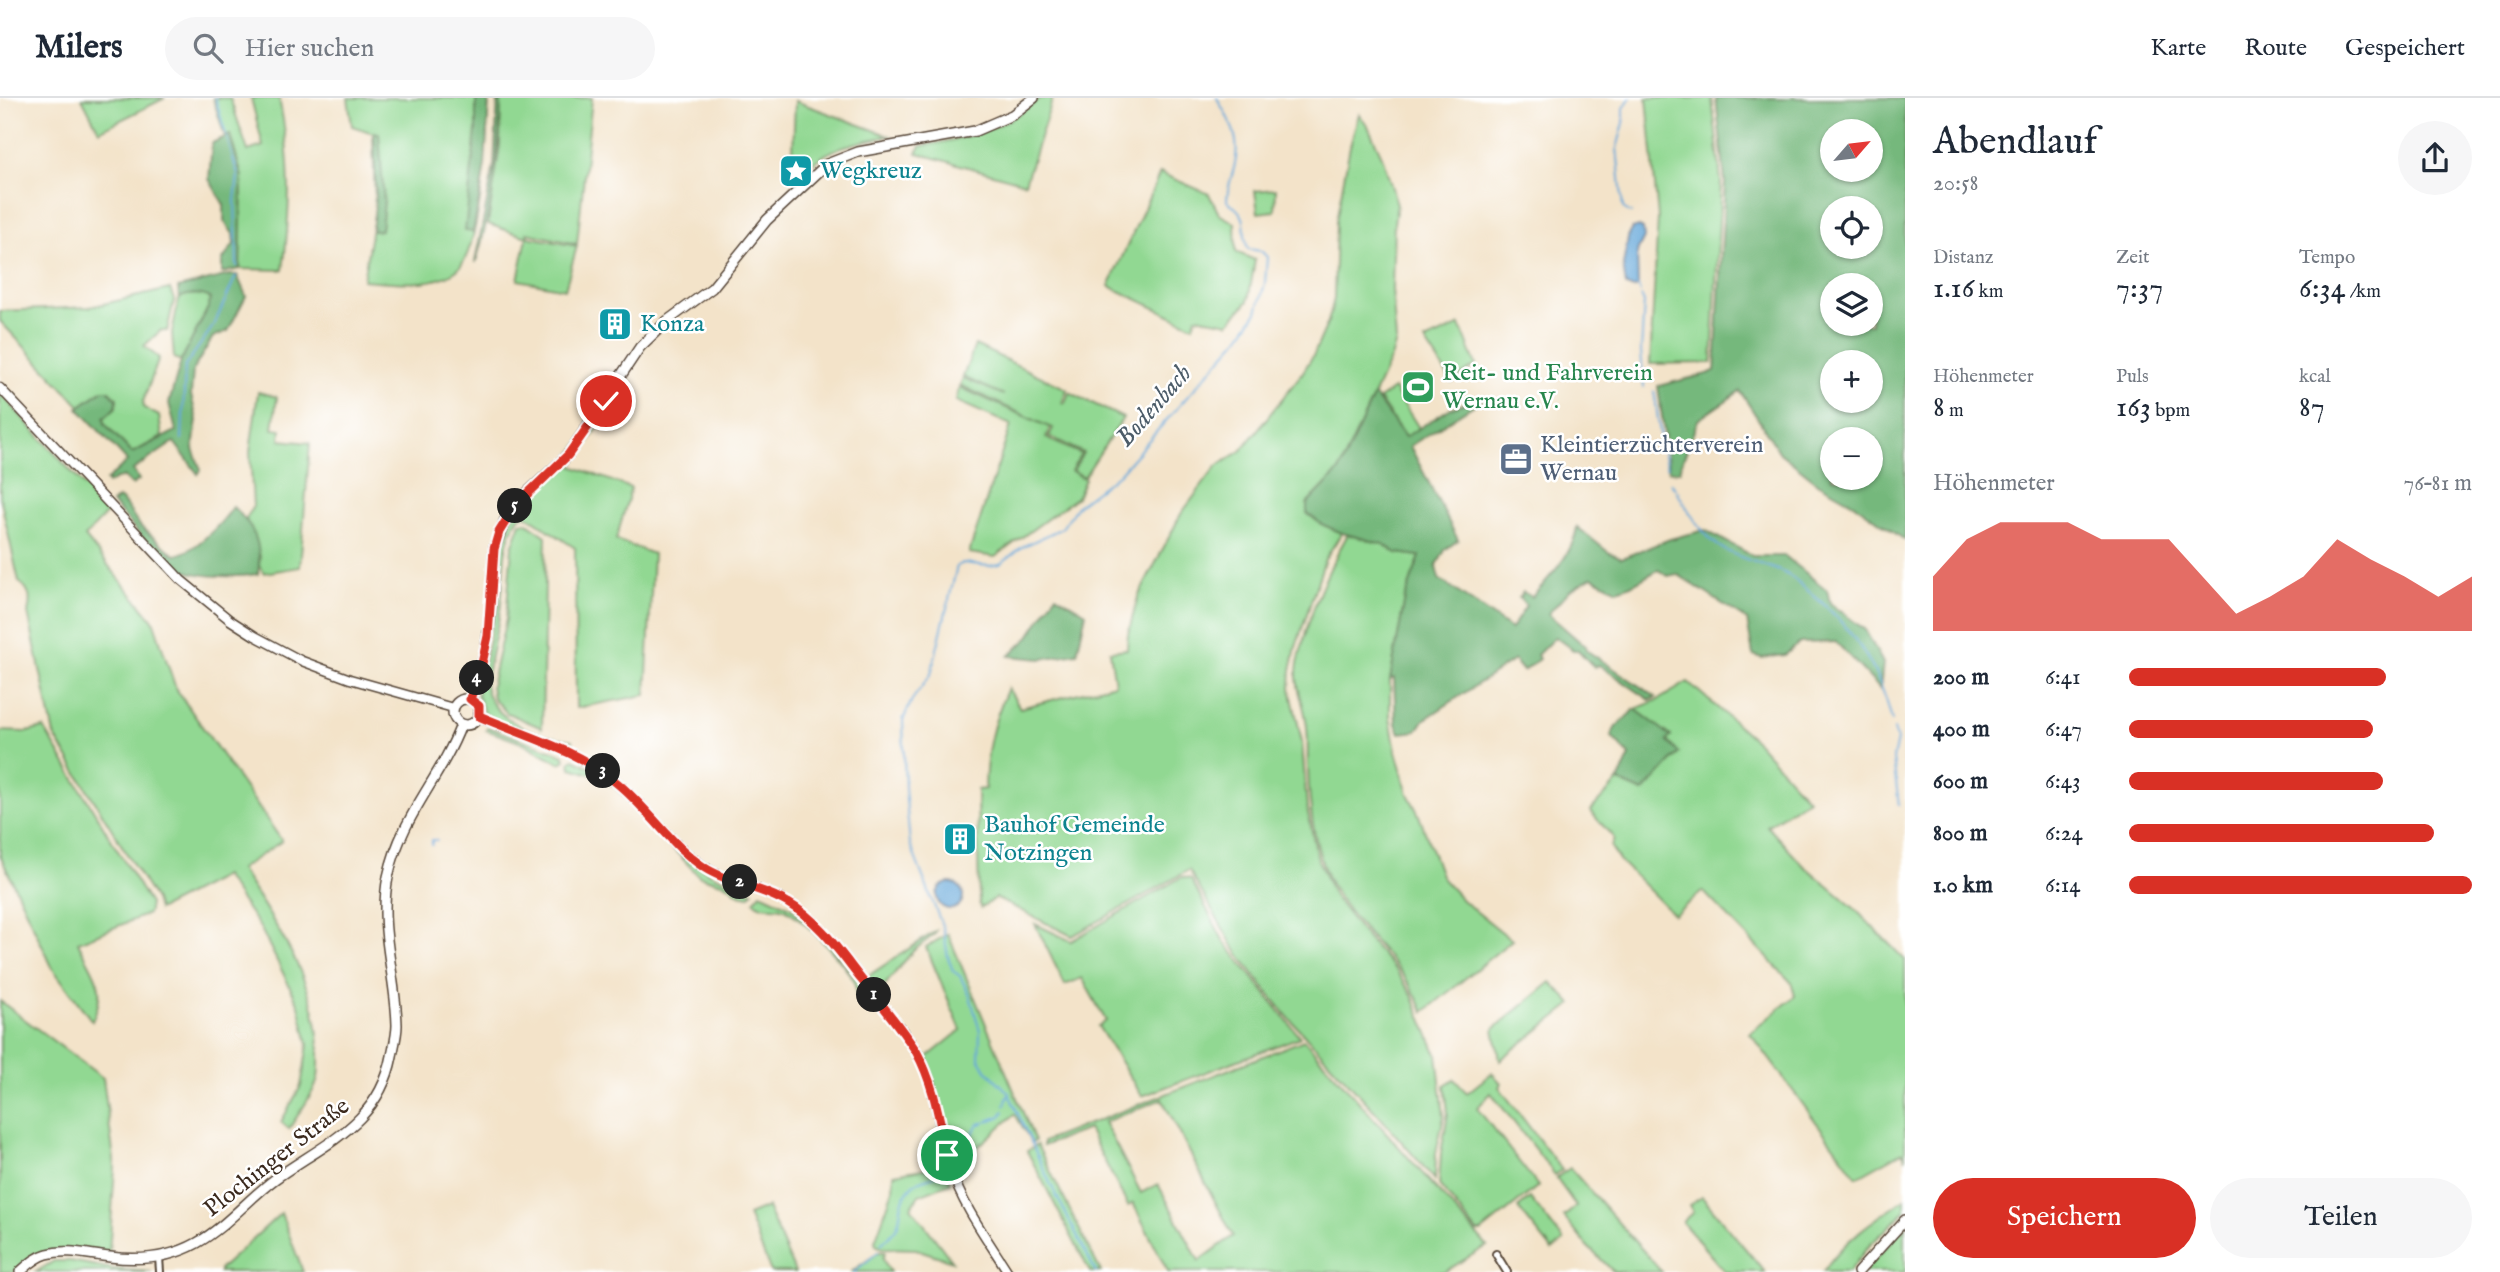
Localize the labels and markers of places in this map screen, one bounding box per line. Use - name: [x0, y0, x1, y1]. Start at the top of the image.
- place icon: Wegkreuz: [777, 152, 815, 190]
- place label: Wegkreuz: [820, 156, 922, 187]
- building icon: Konza: [596, 305, 634, 343]
- place label: Konza: [640, 309, 705, 340]
- place label: Reit- und Fahrverein Wernau e.V.: [1442, 358, 1653, 417]
- sports icon: Reit- und Fahrverein Wernau e.V.: [1399, 368, 1437, 406]
- pin: [576, 371, 636, 431]
- place label: Kleintierzüchterverein Wernau: [1540, 430, 1764, 489]
- office icon: Kleintierzüchterverein Wernau: [1497, 440, 1535, 478]
- pin: 5: [498, 488, 532, 524]
- pin: 4: [460, 660, 494, 696]
- pin: 3: [586, 754, 620, 788]
- place label: Bauhof Gemeinde Notzingen: [984, 810, 1165, 869]
- building icon: Bauhof Gemeinde Notzingen: [941, 820, 979, 858]
- pin: 2: [722, 864, 758, 900]
- pin: 1: [856, 978, 892, 1012]
- pin: [917, 1125, 977, 1185]

